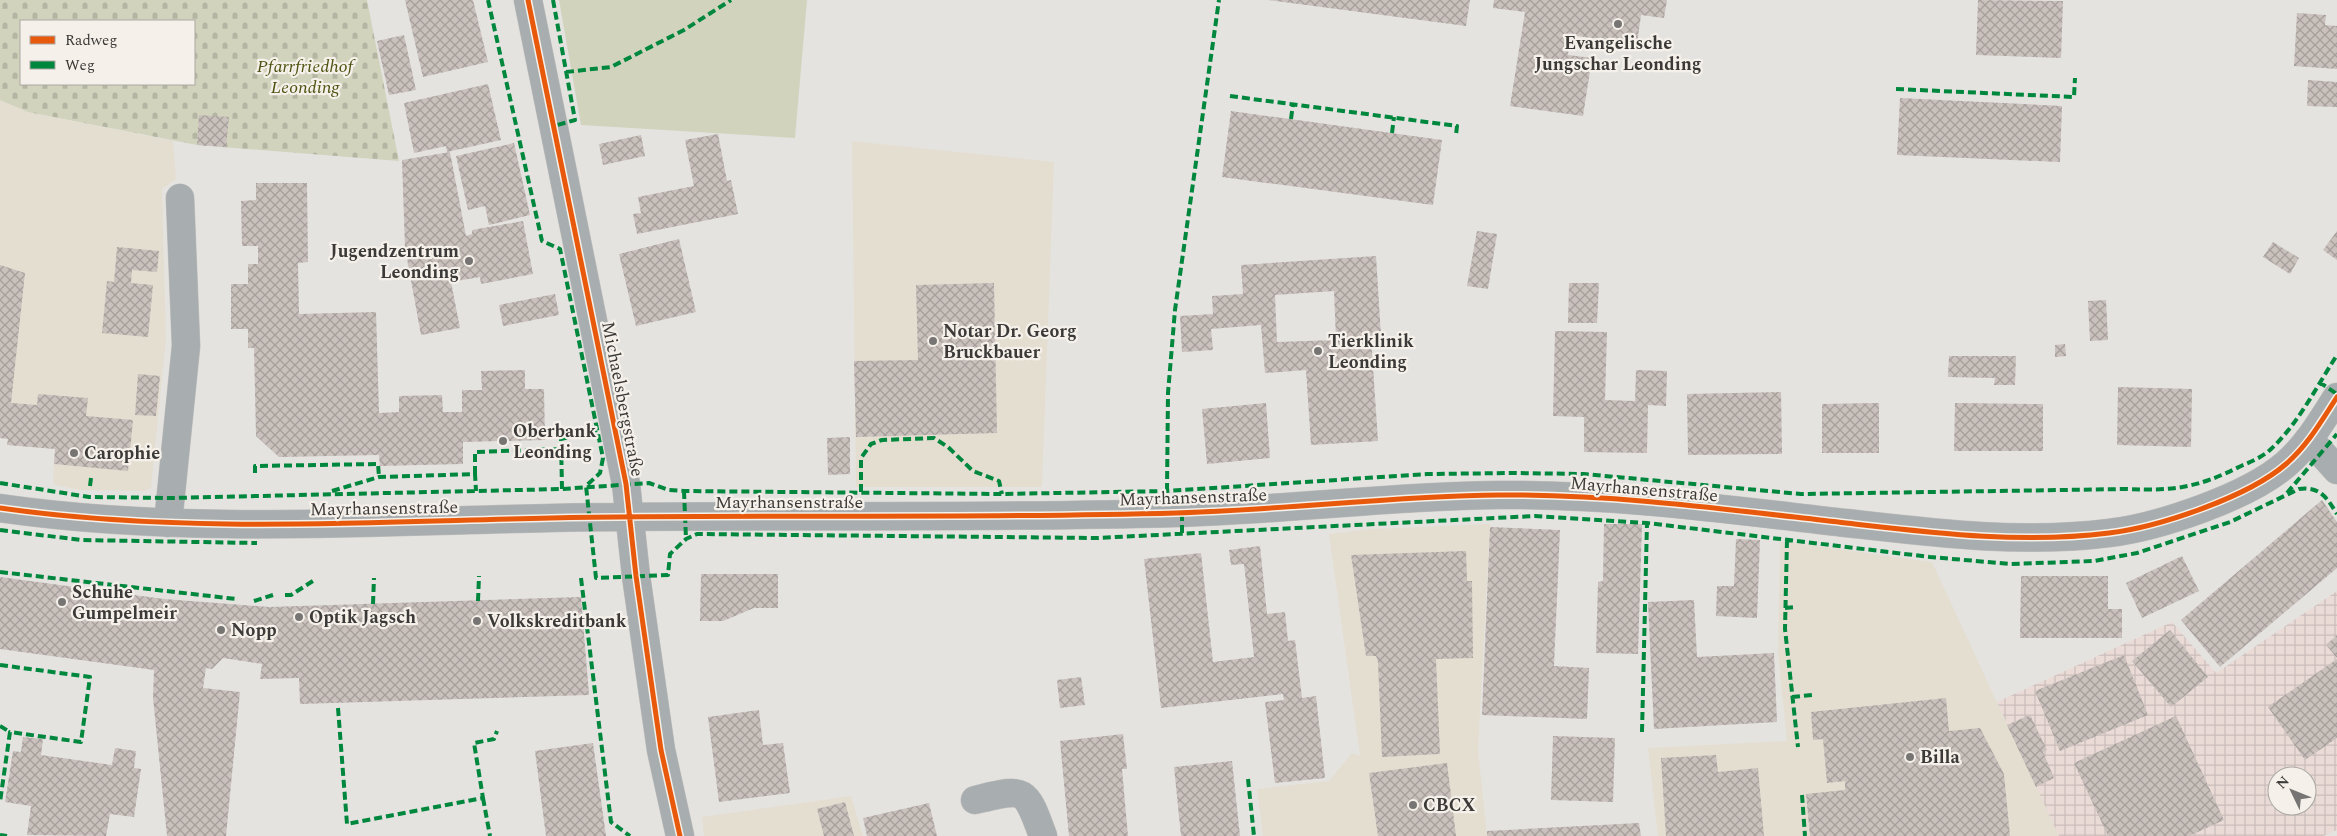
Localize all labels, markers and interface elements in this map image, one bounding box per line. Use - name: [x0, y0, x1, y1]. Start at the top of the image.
- marker: Evangelische Jungschar Leonding: [1612, 18, 1624, 30]
- legend: [20, 20, 195, 85]
- text: Radweg: [65, 29, 118, 52]
- place label: Evangelische Jungschar Leonding: [1534, 30, 1702, 78]
- park label: Pfarrfriedhof Leonding: [257, 53, 357, 101]
- text: Weg: [65, 54, 95, 77]
- place label: Jugendzentrum Leonding: [330, 238, 459, 286]
- marker: Jugendzentrum Leonding: [463, 255, 475, 267]
- place label: Notar Dr. Georg Bruckbauer: [943, 318, 1077, 366]
- street label: Michaelsbergstraße: [594, 319, 651, 479]
- place label: Tierklinik Leonding: [1328, 328, 1414, 376]
- marker: Notar Dr. Georg Bruckbauer: [927, 335, 939, 347]
- marker: Tierklinik Leonding: [1312, 345, 1324, 357]
- place label: Oberbank Leonding: [513, 418, 596, 466]
- marker: Oberbank Leonding: [497, 435, 509, 447]
- place label: Carophie: [84, 440, 160, 467]
- marker: Carophie: [68, 447, 80, 459]
- street label: Mayrhansenstraße: [1569, 470, 1719, 509]
- street label: Mayrhansenstraße: [1118, 481, 1268, 514]
- street label: Mayrhansenstraße: [715, 489, 863, 516]
- street label: Mayrhansenstraße: [310, 494, 458, 523]
- place label: Schuhe Gumpelmeir: [72, 579, 177, 627]
- marker: Schuhe Gumpelmeir: [56, 596, 68, 608]
- place label: Optik Jagsch: [309, 604, 416, 631]
- place label: Volkskreditbank: [487, 608, 627, 635]
- marker: Optik Jagsch: [293, 611, 305, 623]
- marker: Volkskreditbank: [471, 615, 483, 627]
- place label: Nopp: [231, 617, 277, 644]
- marker: Nopp: [215, 624, 227, 636]
- place label: Billa: [1920, 744, 1960, 771]
- marker: Billa: [1904, 751, 1916, 763]
- north arrow: [2267, 766, 2317, 816]
- text: N: [2271, 771, 2294, 794]
- place label: CBCX: [1423, 792, 1476, 819]
- marker: CBCX: [1407, 799, 1419, 811]

